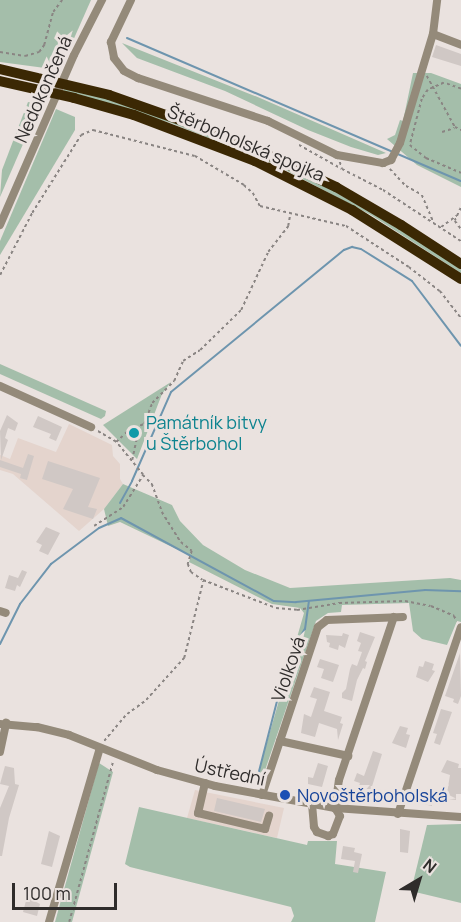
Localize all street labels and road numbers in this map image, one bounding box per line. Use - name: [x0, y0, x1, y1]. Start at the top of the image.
- street label: Nedokončená: [10, 32, 76, 146]
- street label: Štěrboholská spojka: [164, 100, 328, 186]
- street label: Violková: [267, 634, 309, 704]
- street label: Ústřední: [193, 754, 267, 790]

